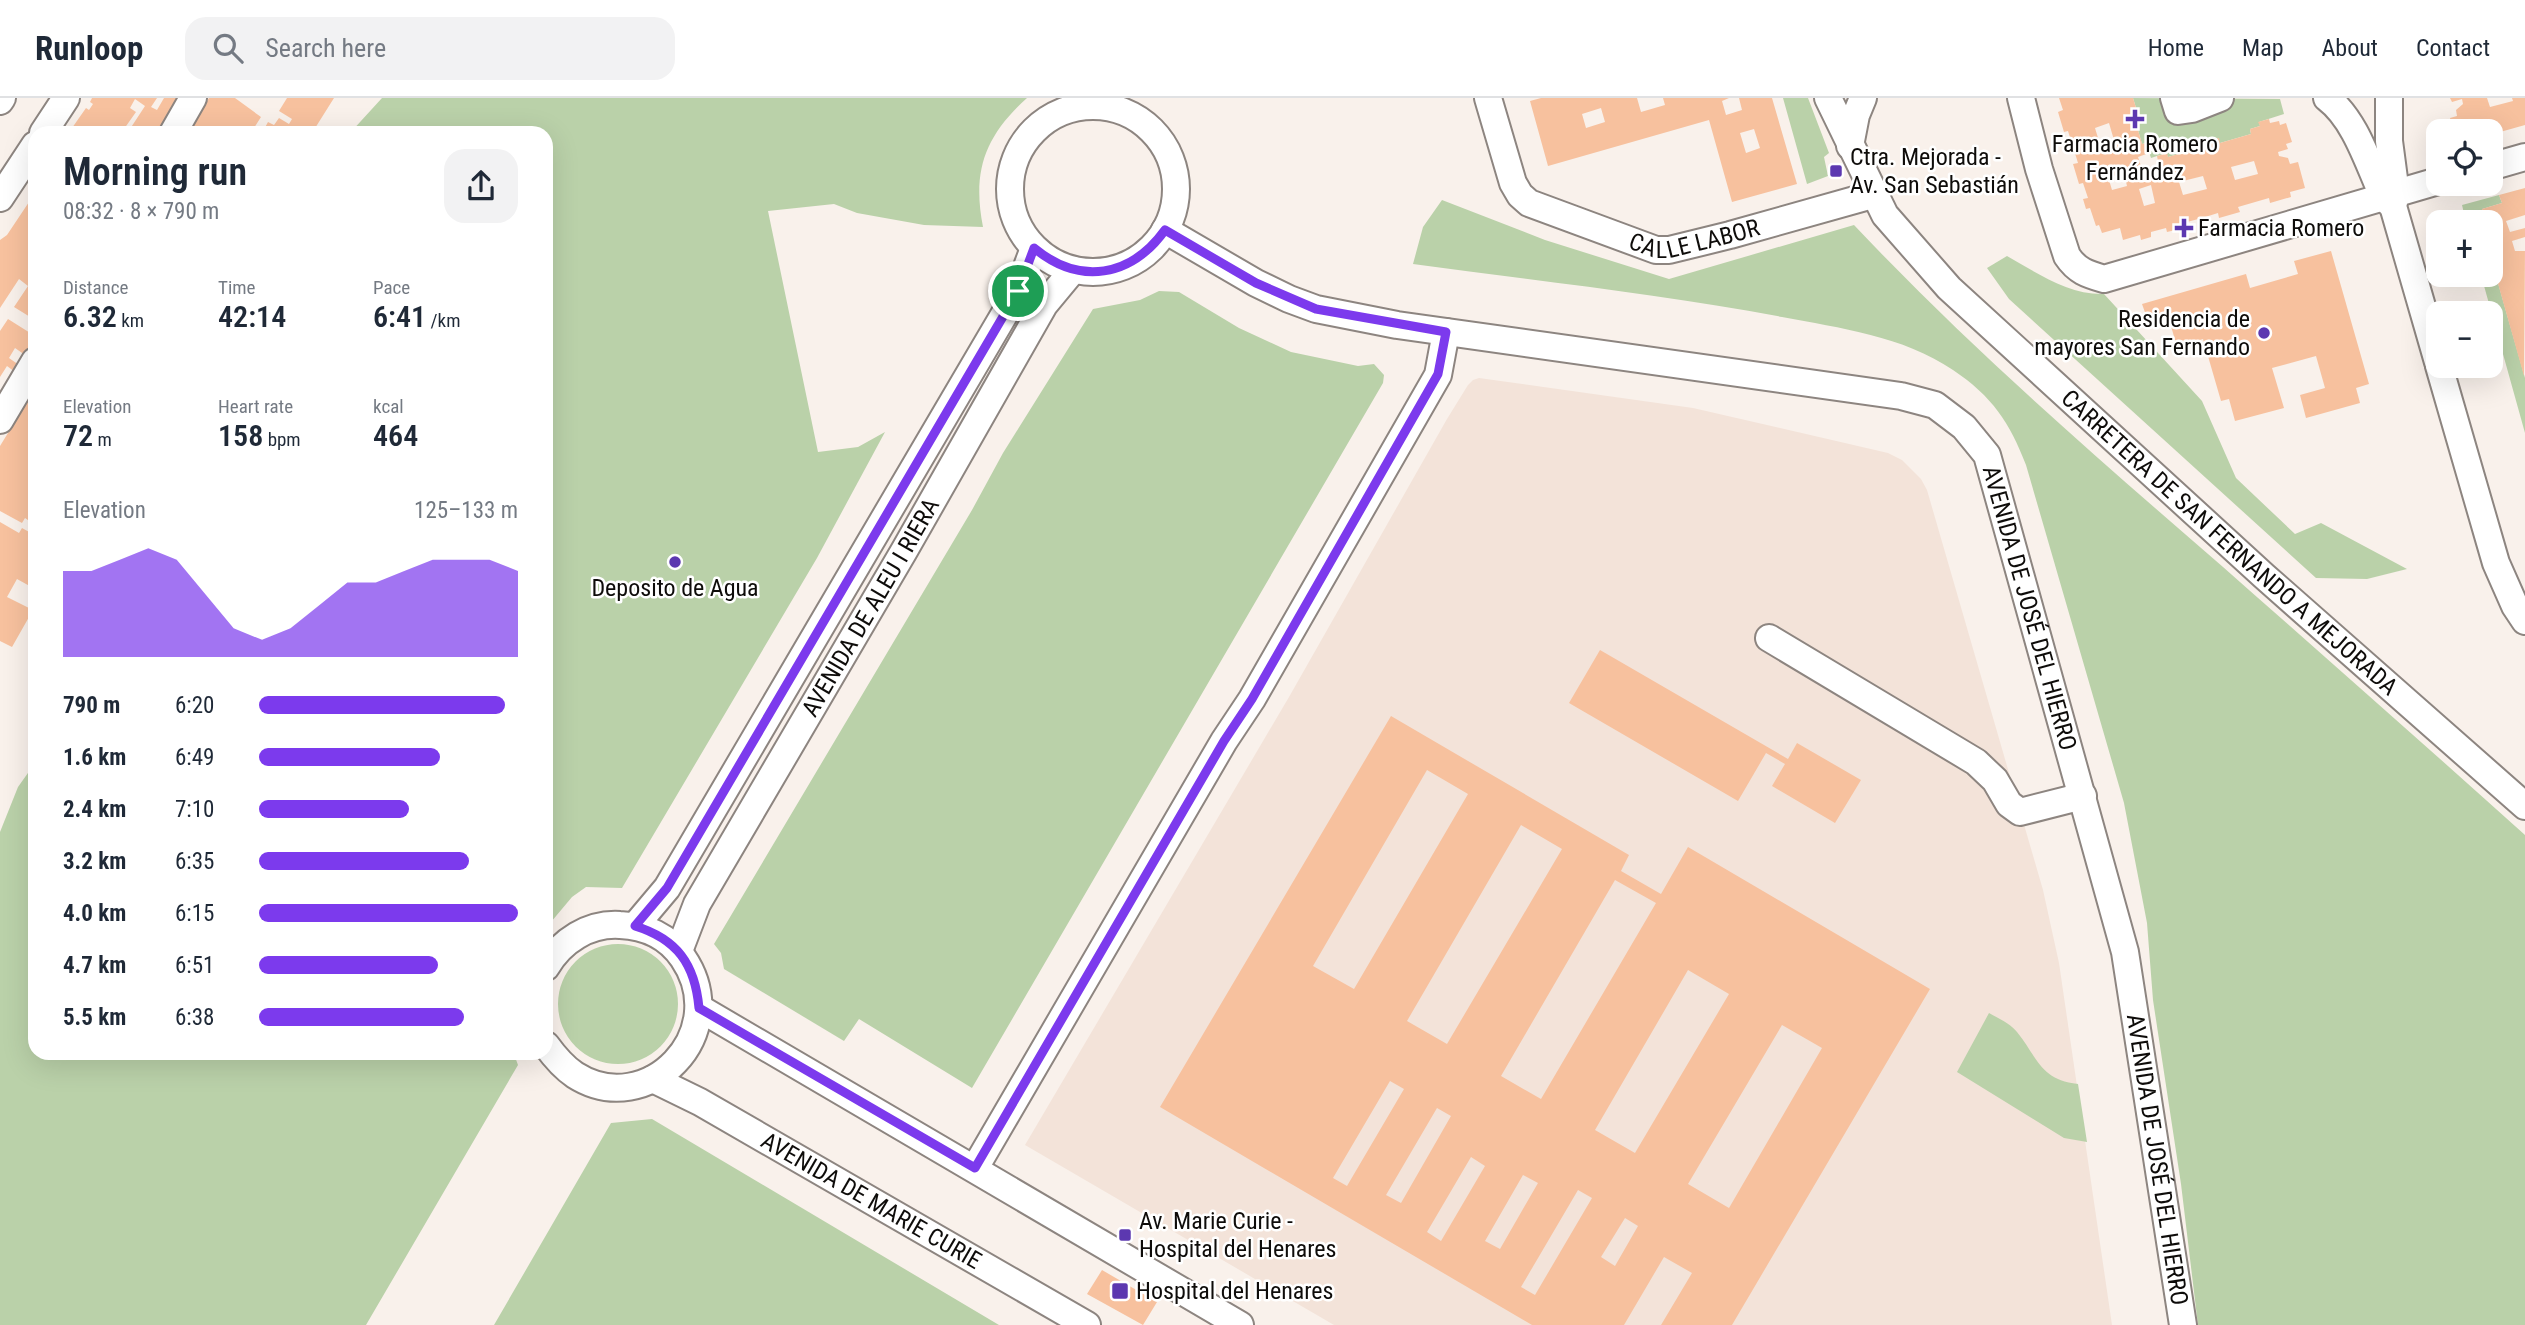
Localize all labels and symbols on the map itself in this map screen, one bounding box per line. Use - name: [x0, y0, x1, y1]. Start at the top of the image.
- marker: Farmacia Romero Fernández: [2127, 111, 2143, 127]
- place label: Farmacia Romero Fernández: [2052, 130, 2218, 186]
- place label: Ctra. Mejorada - Av. San Sebastián: [1850, 143, 2019, 199]
- marker: Ctra. Mejorada - Av. San Sebastián: [1828, 163, 1844, 179]
- street label: CALLE LABOR: [1625, 213, 1763, 264]
- place label: Farmacia Romero: [2198, 214, 2364, 242]
- marker: Farmacia Romero: [2176, 220, 2192, 236]
- pin: [988, 261, 1048, 321]
- place label: Residencia de mayores San Fernando: [2034, 305, 2250, 361]
- marker: Residencia de mayores San Fernando: [2256, 325, 2272, 341]
- street label: CARRETERA DE SAN FERNANDO A MEJORADA: [2056, 384, 2403, 701]
- street label: AVENIDA DE JOSÉ DEL HIERRO: [1977, 463, 2082, 754]
- street label: AVENIDA DE ALEU I RIERA: [796, 493, 945, 722]
- marker: Deposito de Agua: [667, 554, 683, 570]
- place label: Deposito de Agua: [591, 574, 759, 602]
- street label: AVENIDA DE JOSÉ DEL HIERRO: [2121, 1012, 2194, 1307]
- street label: AVENIDA DE MARIE CURIE: [756, 1126, 986, 1275]
- place label: Av. Marie Curie - Hospital del Henares: [1139, 1207, 1337, 1263]
- marker: Av. Marie Curie - Hospital del Henares: [1117, 1227, 1133, 1243]
- place label: Hospital del Henares: [1136, 1277, 1334, 1305]
- marker: Hospital del Henares: [1110, 1281, 1130, 1301]

